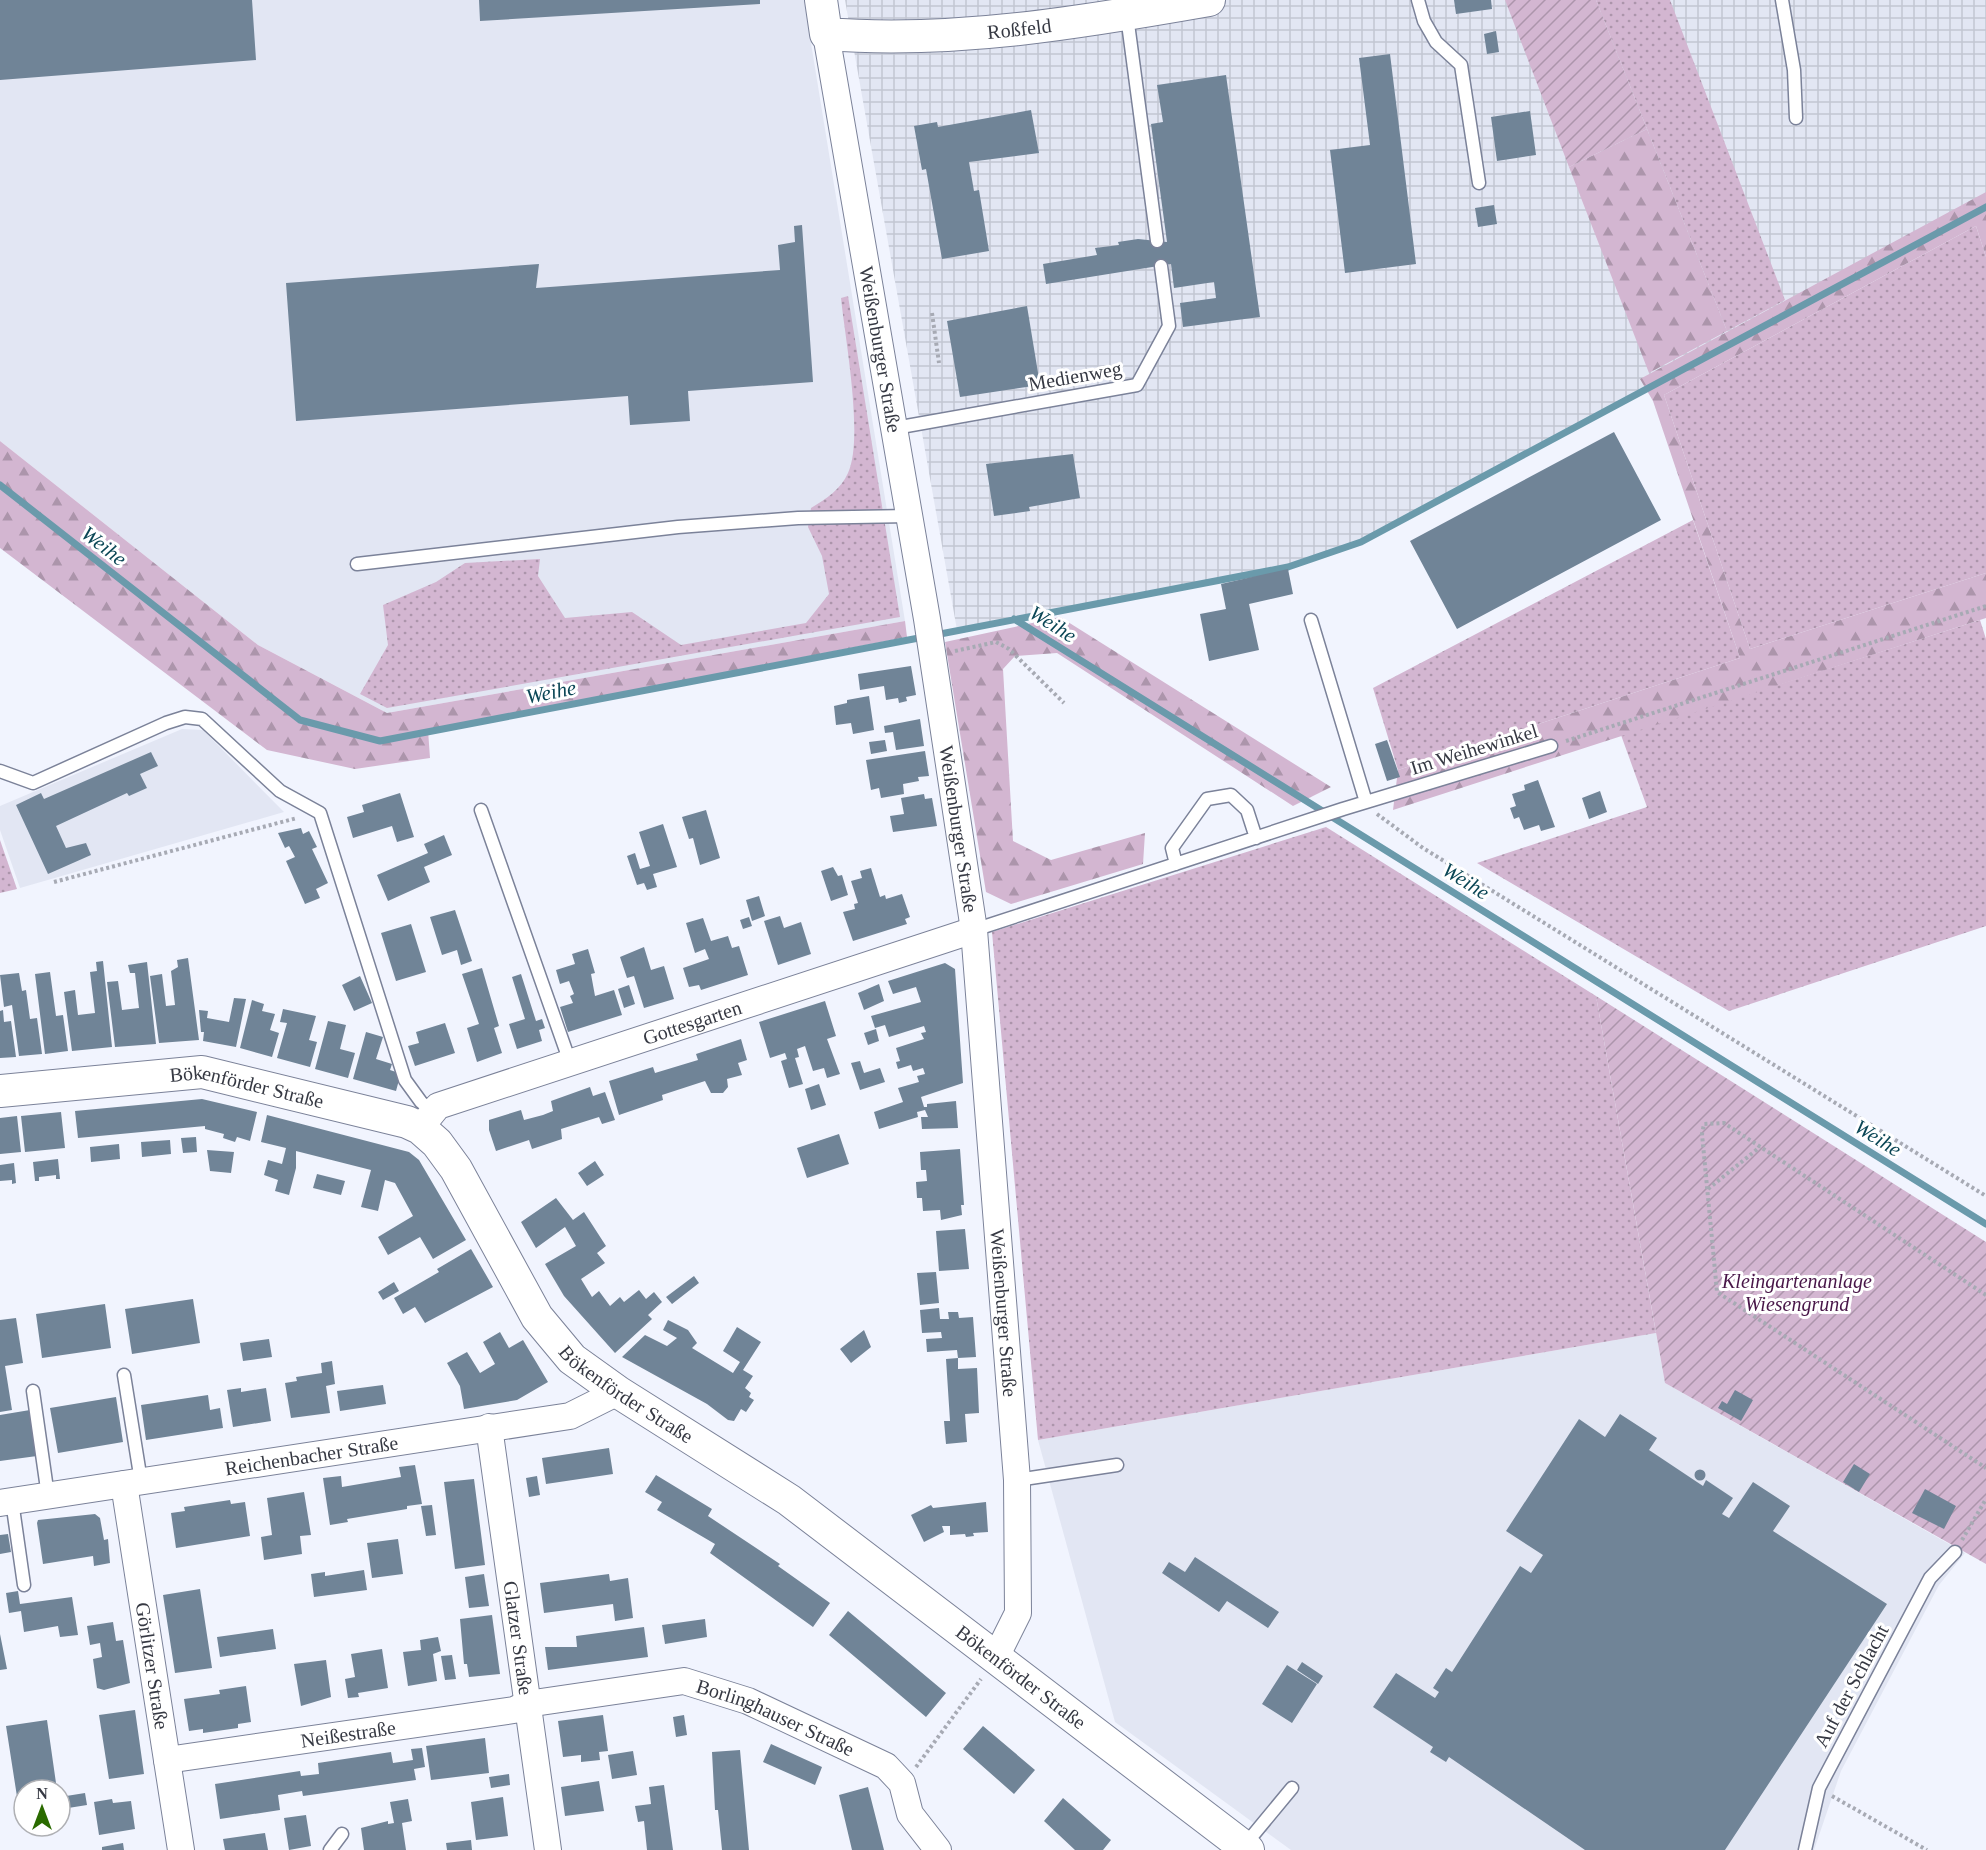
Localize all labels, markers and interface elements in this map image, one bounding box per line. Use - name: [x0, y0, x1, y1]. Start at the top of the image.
- street label: Roßfeld: [986, 14, 1053, 43]
- street label: Weißenburger Straße: [855, 264, 906, 434]
- street label: Medienweg: [1027, 357, 1124, 396]
- water label: Weihe: [77, 521, 131, 571]
- water label: Weihe: [1025, 600, 1081, 648]
- water label: Weihe: [524, 675, 578, 709]
- street label: Im Weihewinkel: [1408, 719, 1541, 779]
- street label: Weißenburger Straße: [935, 744, 982, 914]
- water label: Weihe: [1438, 857, 1494, 905]
- street label: Gottesgarten: [640, 996, 744, 1049]
- street label: Bökenförder Straße: [169, 1061, 326, 1112]
- water label: Weihe: [1850, 1114, 1906, 1162]
- street label: Weißenburger Straße: [986, 1228, 1021, 1398]
- park label: Kleingartenanlage Wiesengrund: [1721, 1270, 1872, 1316]
- street label: Bökenförder Straße: [555, 1341, 697, 1448]
- street label: Reichenbacher Straße: [223, 1431, 400, 1480]
- street label: Glatzer Straße: [500, 1579, 537, 1697]
- street label: Görlitzer Straße: [132, 1601, 173, 1731]
- street label: Bökenförder Straße: [952, 1620, 1090, 1733]
- street label: Auf der Schlacht: [1809, 1621, 1893, 1751]
- street label: Borlinghauser Straße: [694, 1675, 858, 1760]
- street label: Neißestraße: [299, 1716, 397, 1752]
- north arrow: [12, 1778, 72, 1838]
- text: N: [36, 1785, 48, 1802]

